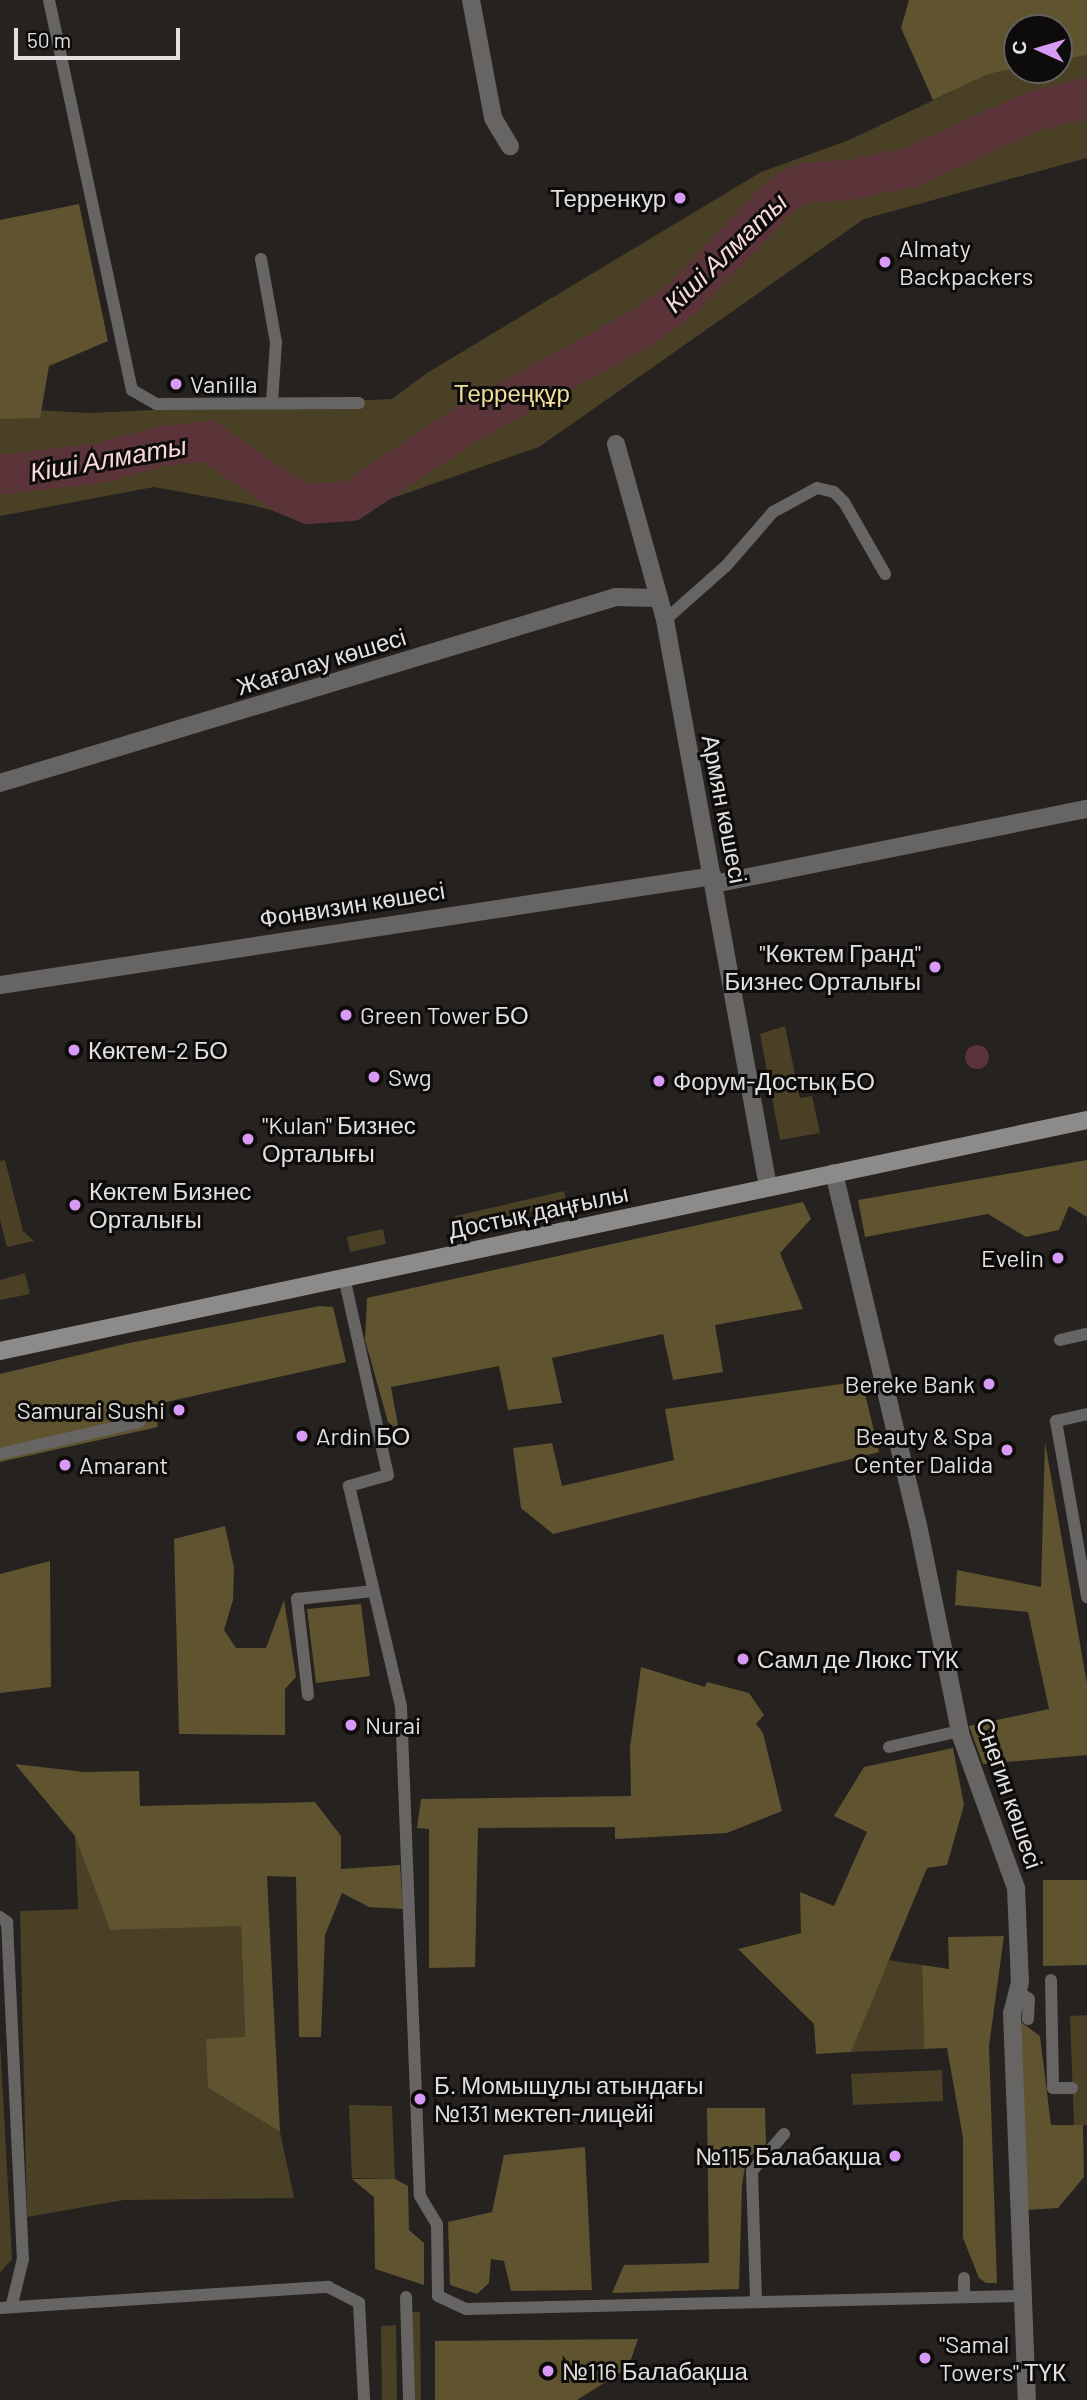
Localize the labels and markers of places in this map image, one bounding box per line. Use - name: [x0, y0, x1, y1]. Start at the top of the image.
- place label: Терренкур: [550, 184, 666, 212]
- marker: Терренкур: [672, 190, 688, 206]
- place label: Almaty Backpackers: [899, 234, 1033, 290]
- marker: Almaty Backpackers: [877, 254, 893, 270]
- place label: Vanilla: [190, 370, 258, 398]
- marker: Vanilla: [168, 376, 184, 392]
- place label: "Көктем Гранд" Бизнес Орталығы: [725, 939, 921, 995]
- marker: "Көктем Гранд" Бизнес Орталығы: [927, 959, 943, 975]
- place label: Green Tower БО: [360, 1001, 529, 1029]
- marker: Green Tower БО: [338, 1007, 354, 1023]
- place label: Көктем-2 БО: [88, 1036, 228, 1064]
- marker: Көктем-2 БО: [66, 1042, 82, 1058]
- place label: Swg: [388, 1063, 432, 1091]
- place label: Форум-Достық БО: [673, 1067, 875, 1095]
- marker: Swg: [366, 1069, 382, 1085]
- marker: Форум-Достық БО: [651, 1073, 667, 1089]
- place label: "Kulan" Бизнес Орталығы: [262, 1111, 416, 1167]
- marker: "Kulan" Бизнес Орталығы: [240, 1131, 256, 1147]
- place label: Көктем Бизнес Орталығы: [89, 1177, 251, 1233]
- marker: Көктем Бизнес Орталығы: [67, 1197, 83, 1213]
- place label: Evelin: [981, 1244, 1044, 1272]
- marker: Evelin: [1050, 1250, 1066, 1266]
- place label: Bereke Bank: [844, 1370, 975, 1398]
- marker: Bereke Bank: [981, 1376, 997, 1392]
- place label: Samurai Sushi: [17, 1396, 165, 1424]
- marker: Samurai Sushi: [171, 1402, 187, 1418]
- place label: Ardin БО: [316, 1422, 410, 1450]
- place label: Beauty & Spa Center Dalida: [854, 1422, 993, 1478]
- marker: Ardin БО: [294, 1428, 310, 1444]
- marker: Beauty & Spa Center Dalida: [999, 1442, 1015, 1458]
- place label: Amarant: [79, 1451, 168, 1479]
- marker: Amarant: [57, 1457, 73, 1473]
- place label: Самл де Люкс ТҮК: [757, 1645, 959, 1673]
- marker: Самл де Люкс ТҮК: [735, 1651, 751, 1667]
- place label: Nurai: [365, 1711, 421, 1739]
- marker: Nurai: [343, 1717, 359, 1733]
- place label: Б. Момышұлы атындағы №131 мектеп-лицейі: [434, 2071, 704, 2127]
- marker: Б. Момышұлы атындағы №131 мектеп-лицейі: [412, 2091, 428, 2107]
- place label: №115 Балабақша: [695, 2142, 881, 2170]
- marker: №115 Балабақша: [887, 2148, 903, 2164]
- place label: "Samal Towers" ТҮК: [939, 2330, 1066, 2386]
- marker: "Samal Towers" ТҮК: [917, 2350, 933, 2366]
- place label: №116 Балабақша: [562, 2357, 748, 2385]
- marker: №116 Балабақша: [540, 2363, 556, 2379]

